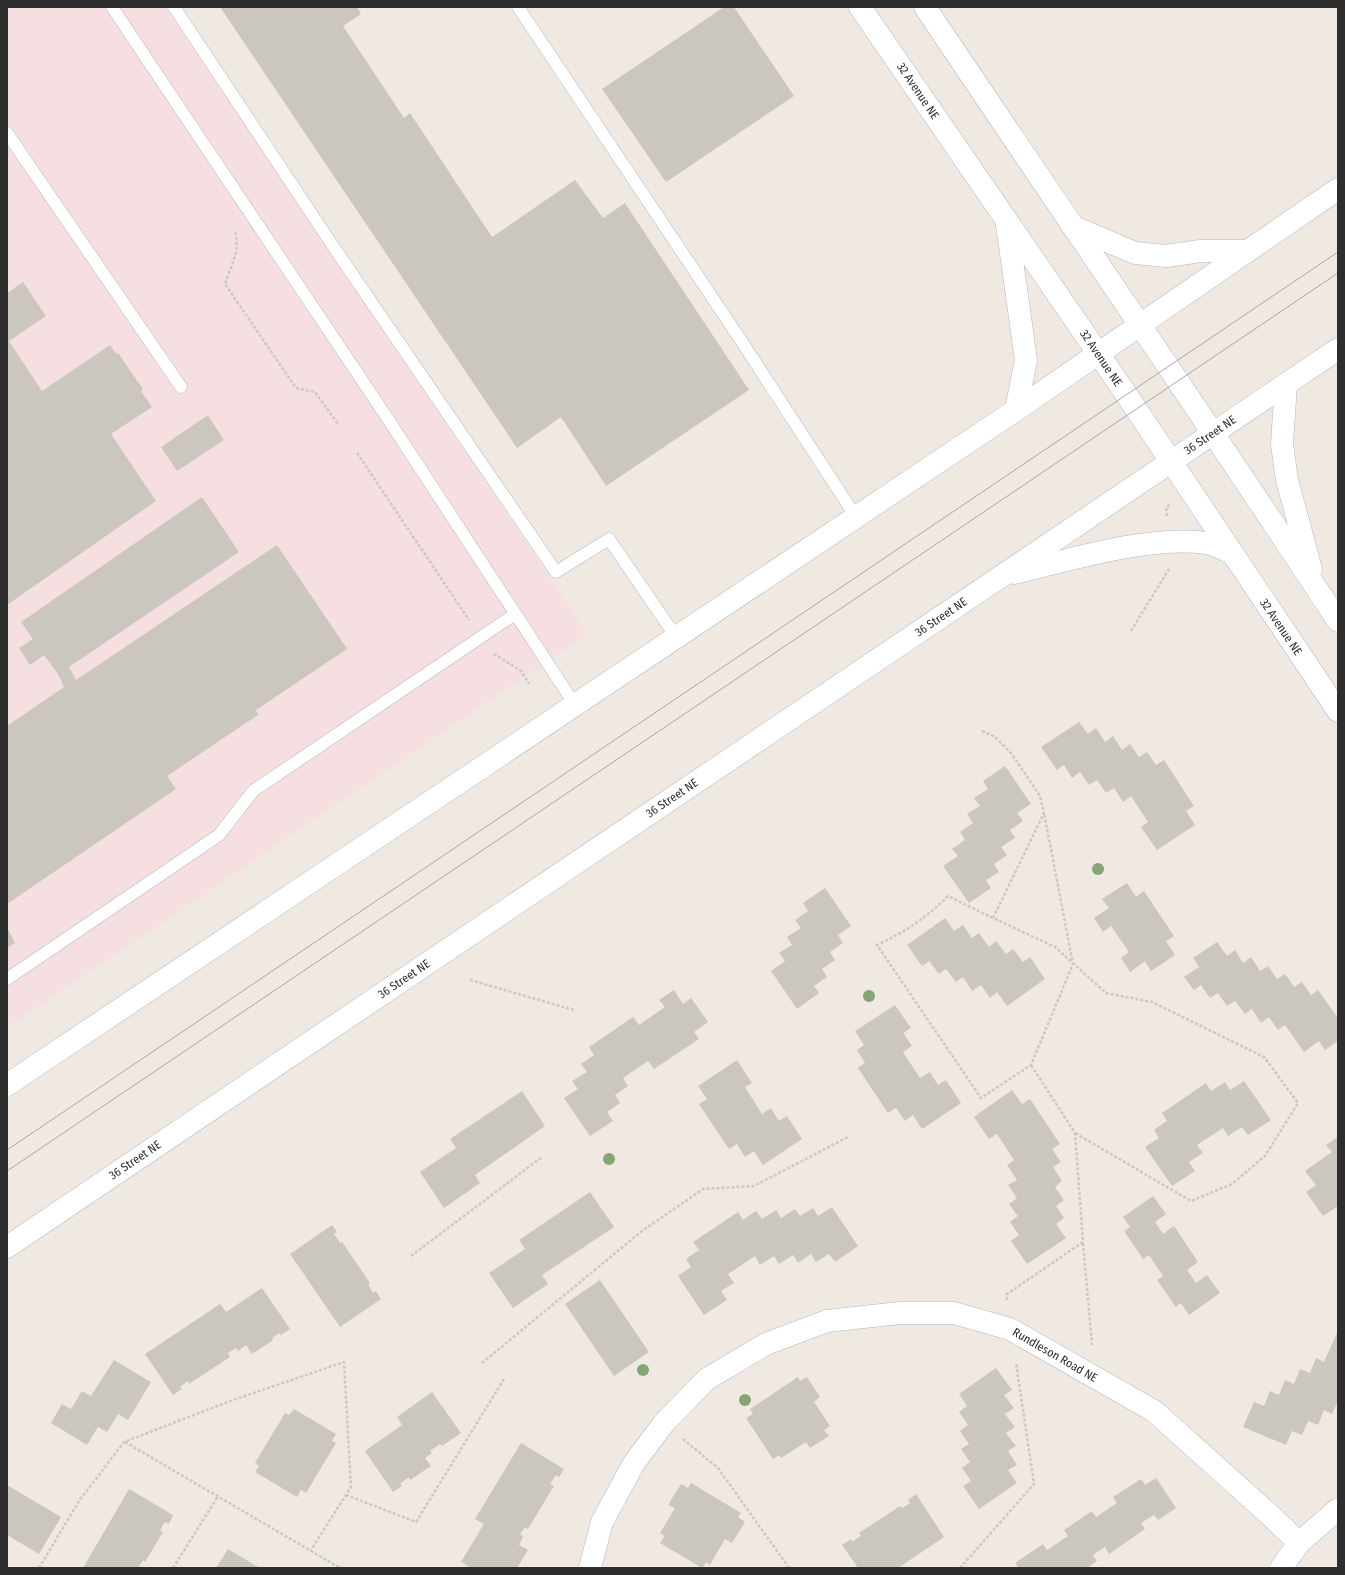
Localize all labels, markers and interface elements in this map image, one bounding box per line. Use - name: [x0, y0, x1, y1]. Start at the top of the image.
- street label: 32 Avenue NE: [894, 60, 942, 122]
- street label: 32 Avenue NE: [1077, 327, 1125, 389]
- street label: 36 Street NE: [1181, 412, 1239, 457]
- street label: 36 Street NE: [912, 594, 970, 639]
- street label: 32 Avenue NE: [1257, 596, 1305, 658]
- street label: 36 Street NE: [643, 775, 701, 820]
- street label: 36 Street NE: [375, 956, 433, 1001]
- street label: 36 Street NE: [106, 1137, 164, 1182]
- street label: Rundleson Road NE: [1010, 1325, 1100, 1385]

